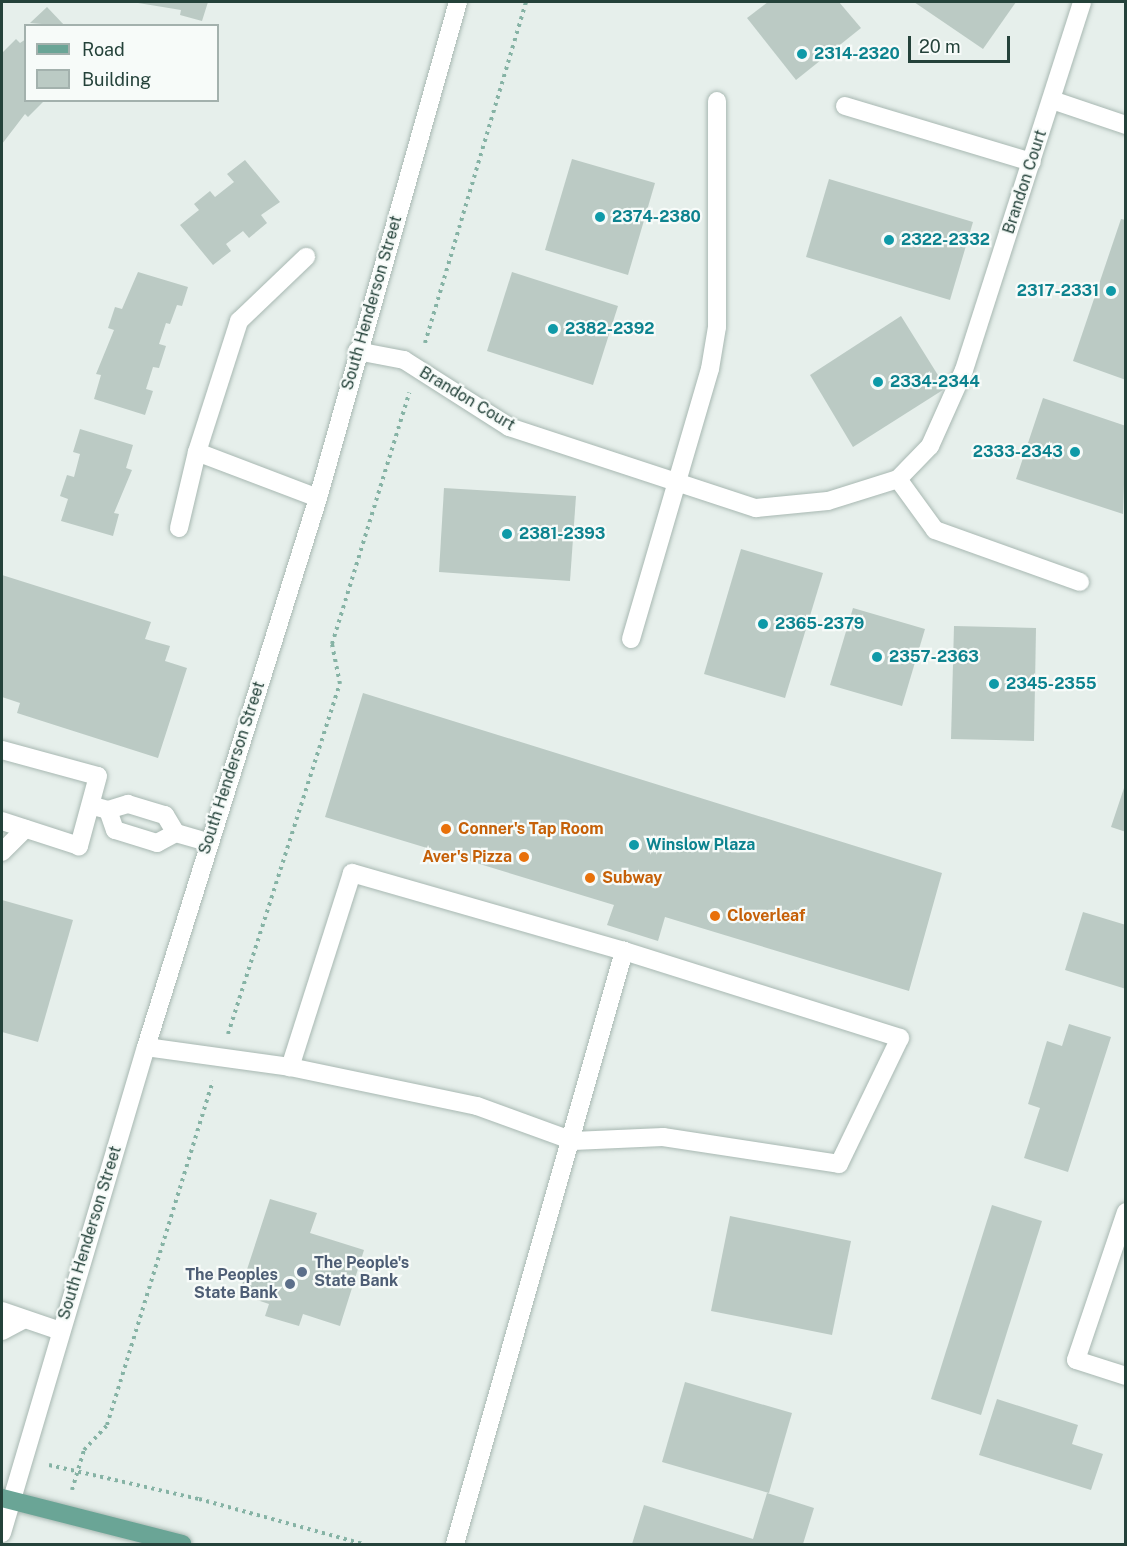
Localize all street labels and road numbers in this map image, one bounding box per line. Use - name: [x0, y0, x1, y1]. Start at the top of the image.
- street label: Brandon Court: [999, 128, 1051, 236]
- street label: South Henderson Street: [338, 214, 406, 392]
- street label: Brandon Court: [416, 363, 518, 435]
- street label: South Henderson Street: [195, 679, 269, 857]
- street label: South Henderson Street: [54, 1144, 126, 1322]

